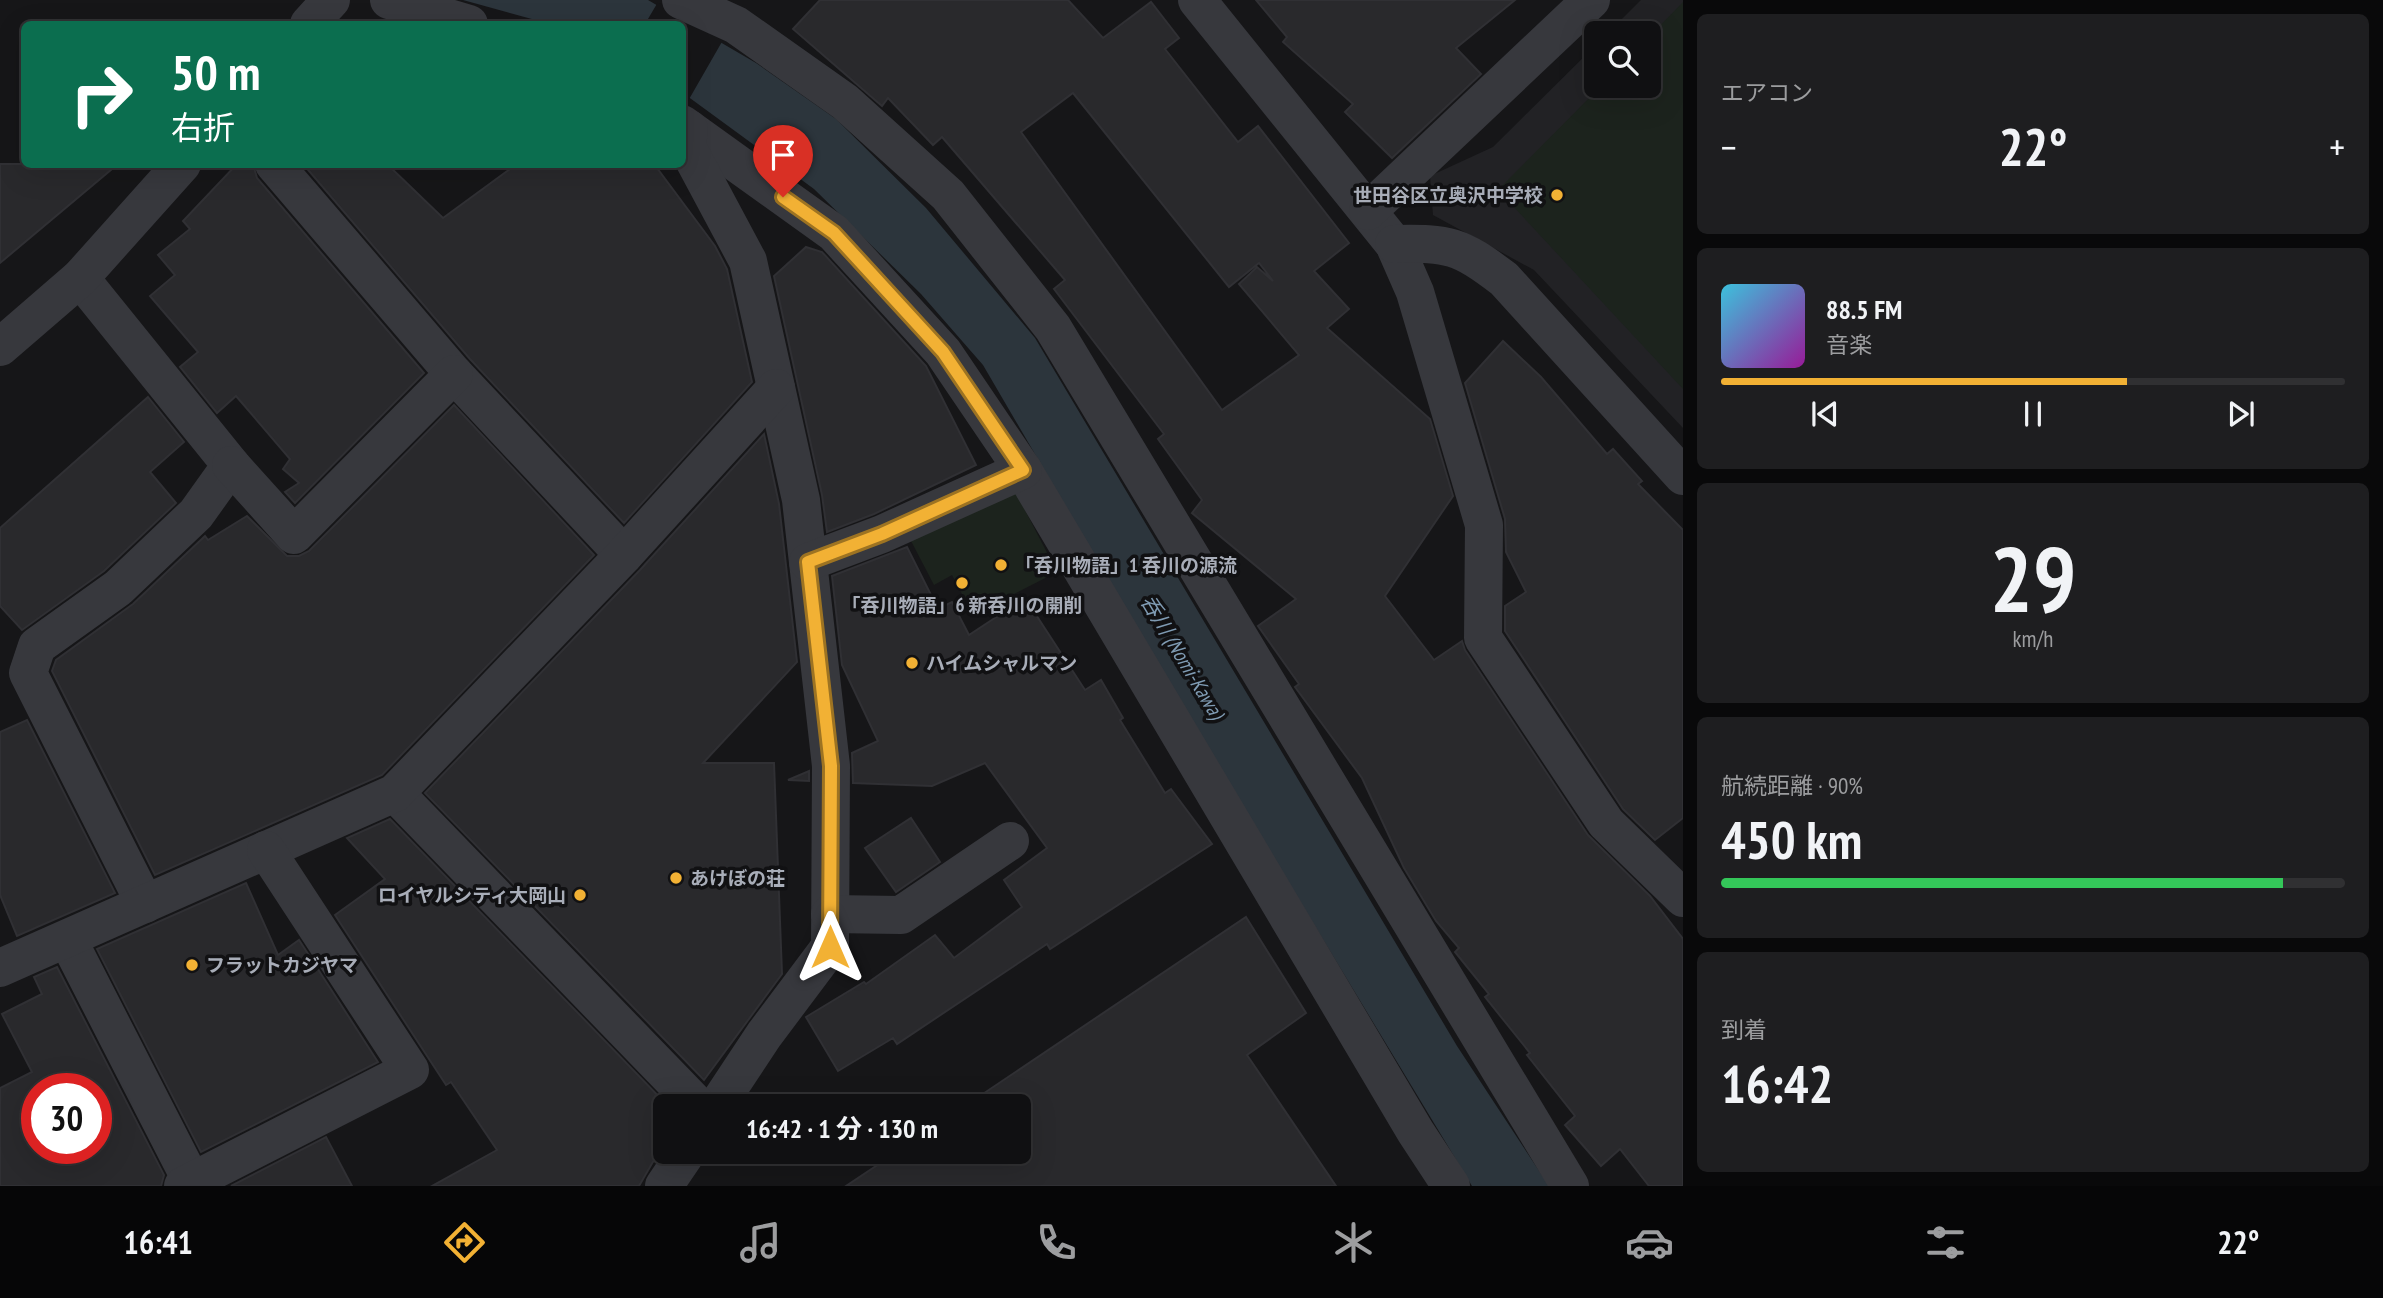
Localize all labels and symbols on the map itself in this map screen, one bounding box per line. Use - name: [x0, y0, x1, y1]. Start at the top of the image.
- pin: [753, 125, 813, 197]
- place label: 世田谷区立奥沢中学校: [1353, 183, 1543, 207]
- marker: 世田谷区立奥沢中学校: [1549, 187, 1565, 203]
- place label: 「呑川物語」1 呑川の源流: [1015, 553, 1237, 577]
- marker: 「呑川物語」1 呑川の源流: [993, 557, 1009, 573]
- marker: 「呑川物語」6 新呑川の開削: [954, 575, 970, 591]
- water label: 呑川 (Nomi-Kawa): [1135, 590, 1231, 726]
- place label: 「呑川物語」6 新呑川の開削: [842, 593, 1082, 617]
- place label: ハイムシャルマン: [926, 651, 1077, 675]
- marker: ハイムシャルマン: [904, 655, 920, 671]
- place label: あけぼの荘: [690, 866, 785, 890]
- marker: あけぼの荘: [668, 870, 684, 886]
- place label: ロイヤルシティ大岡山: [378, 883, 566, 907]
- marker: ロイヤルシティ大岡山: [572, 887, 588, 903]
- position arrow: [793, 910, 867, 984]
- place label: フラットカジヤマ: [206, 953, 358, 977]
- marker: フラットカジヤマ: [184, 957, 200, 973]
- speed limit sign: 30: [21, 1073, 112, 1164]

